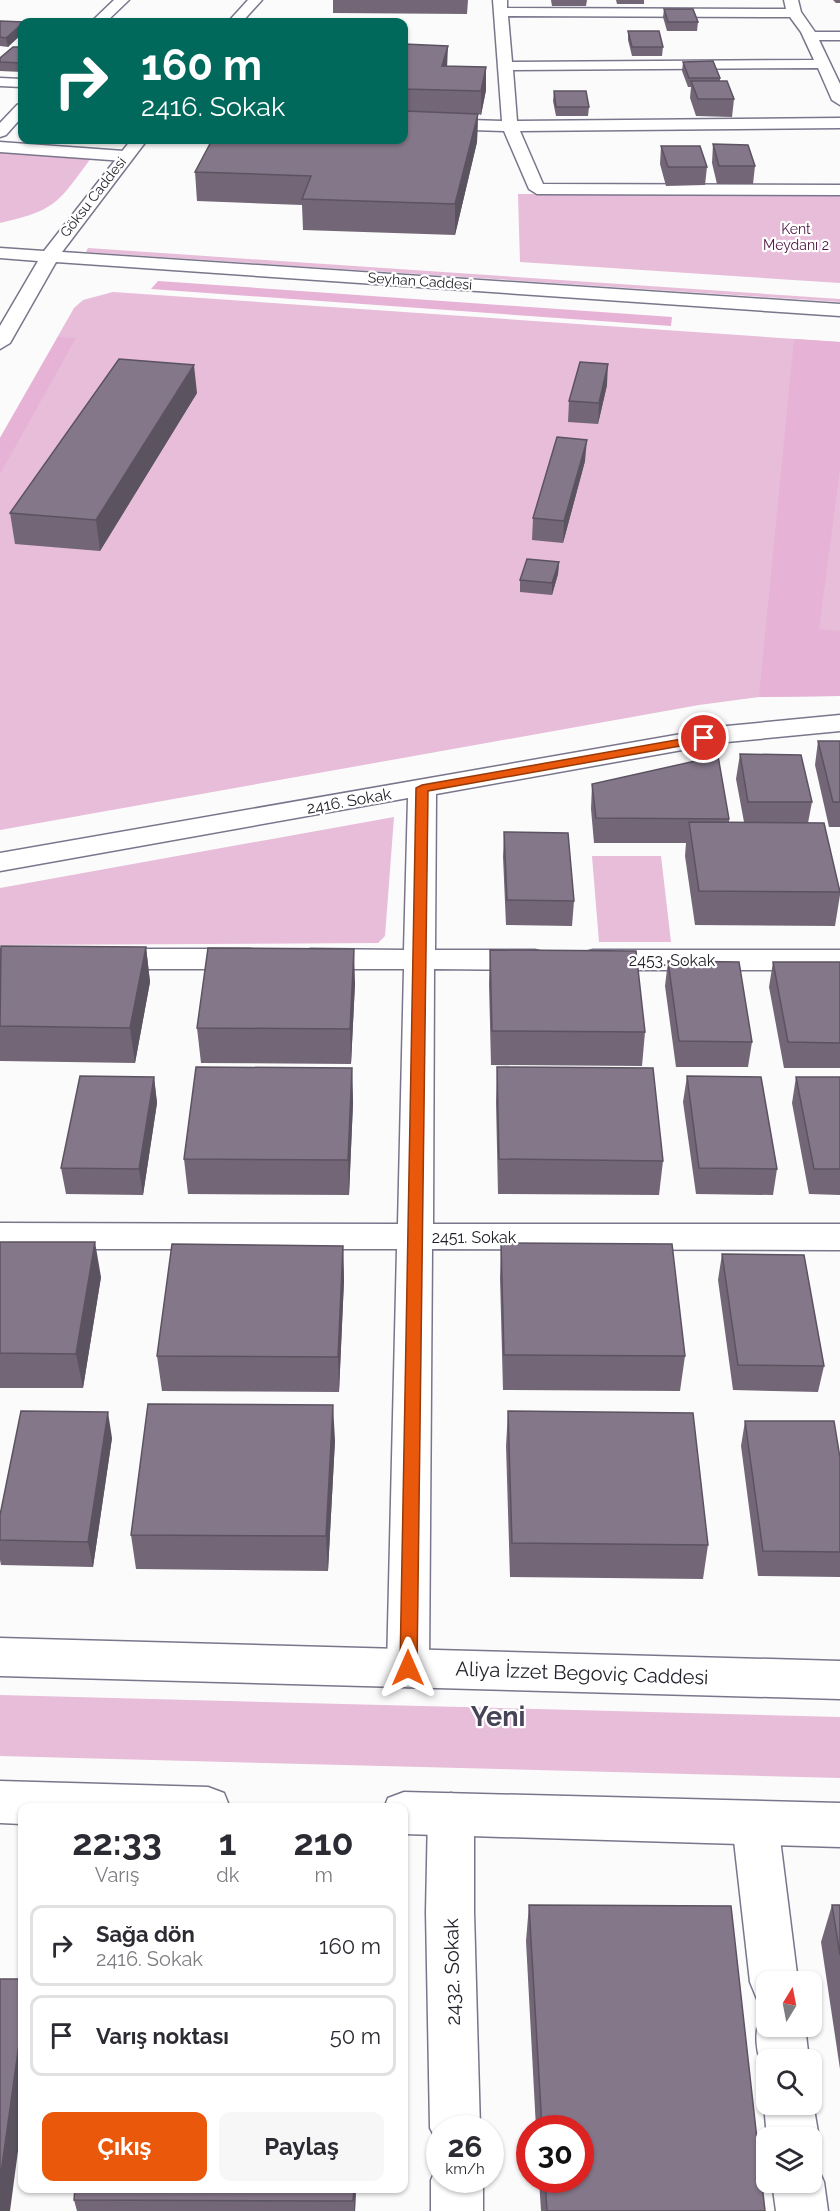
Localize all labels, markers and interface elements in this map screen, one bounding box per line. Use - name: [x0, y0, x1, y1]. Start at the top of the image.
- text: 160 m: [141, 41, 262, 90]
- icon: right: [42, 42, 120, 120]
- text: 2416. Sokak: [141, 91, 285, 122]
- street label: Göksu Caddesi: [57, 154, 129, 240]
- park label: Kent Meydanı 2: [763, 221, 829, 253]
- street label: Seyhan Caddesi: [367, 269, 473, 293]
- pin: [678, 712, 729, 763]
- icon: arrive: [687, 721, 720, 754]
- street label: 2416. Sokak: [305, 784, 393, 818]
- street label: 2453. Sokak: [629, 951, 716, 970]
- street label: 2451. Sokak: [432, 1228, 517, 1247]
- position arrow: [376, 1636, 440, 1700]
- street label: Aliya İzzet Begoviç Caddesi: [455, 1656, 709, 1689]
- district label: Yeni: [471, 1701, 525, 1732]
- text: 22:33: [72, 1821, 162, 1863]
- text: 1: [219, 1821, 237, 1863]
- text: 210: [294, 1821, 354, 1863]
- text: Varış: [95, 1863, 139, 1887]
- text: dk: [216, 1863, 239, 1887]
- text: m: [314, 1863, 333, 1887]
- street label: 2432. Sokak: [439, 1918, 465, 2026]
- text: Sağa dön: [96, 1921, 195, 1947]
- icon: right: [45, 1929, 78, 1962]
- text: 160 m: [319, 1933, 381, 1959]
- text: 2416. Sokak: [96, 1947, 203, 1971]
- north arrow: [756, 1971, 822, 2037]
- map controls: [756, 1971, 822, 2193]
- icon: arrive: [45, 2019, 78, 2052]
- text: Varış noktası: [96, 2023, 229, 2049]
- text: 50 m: [330, 2023, 381, 2049]
- button: search: [756, 2049, 822, 2115]
- button: Çıkış: [42, 2112, 207, 2181]
- button: Paylaş: [219, 2112, 384, 2181]
- speed limit sign: 30: [516, 2115, 594, 2193]
- button: layers: [756, 2127, 822, 2193]
- text: 26: [447, 2129, 483, 2164]
- text: km/h: [445, 2160, 485, 2178]

